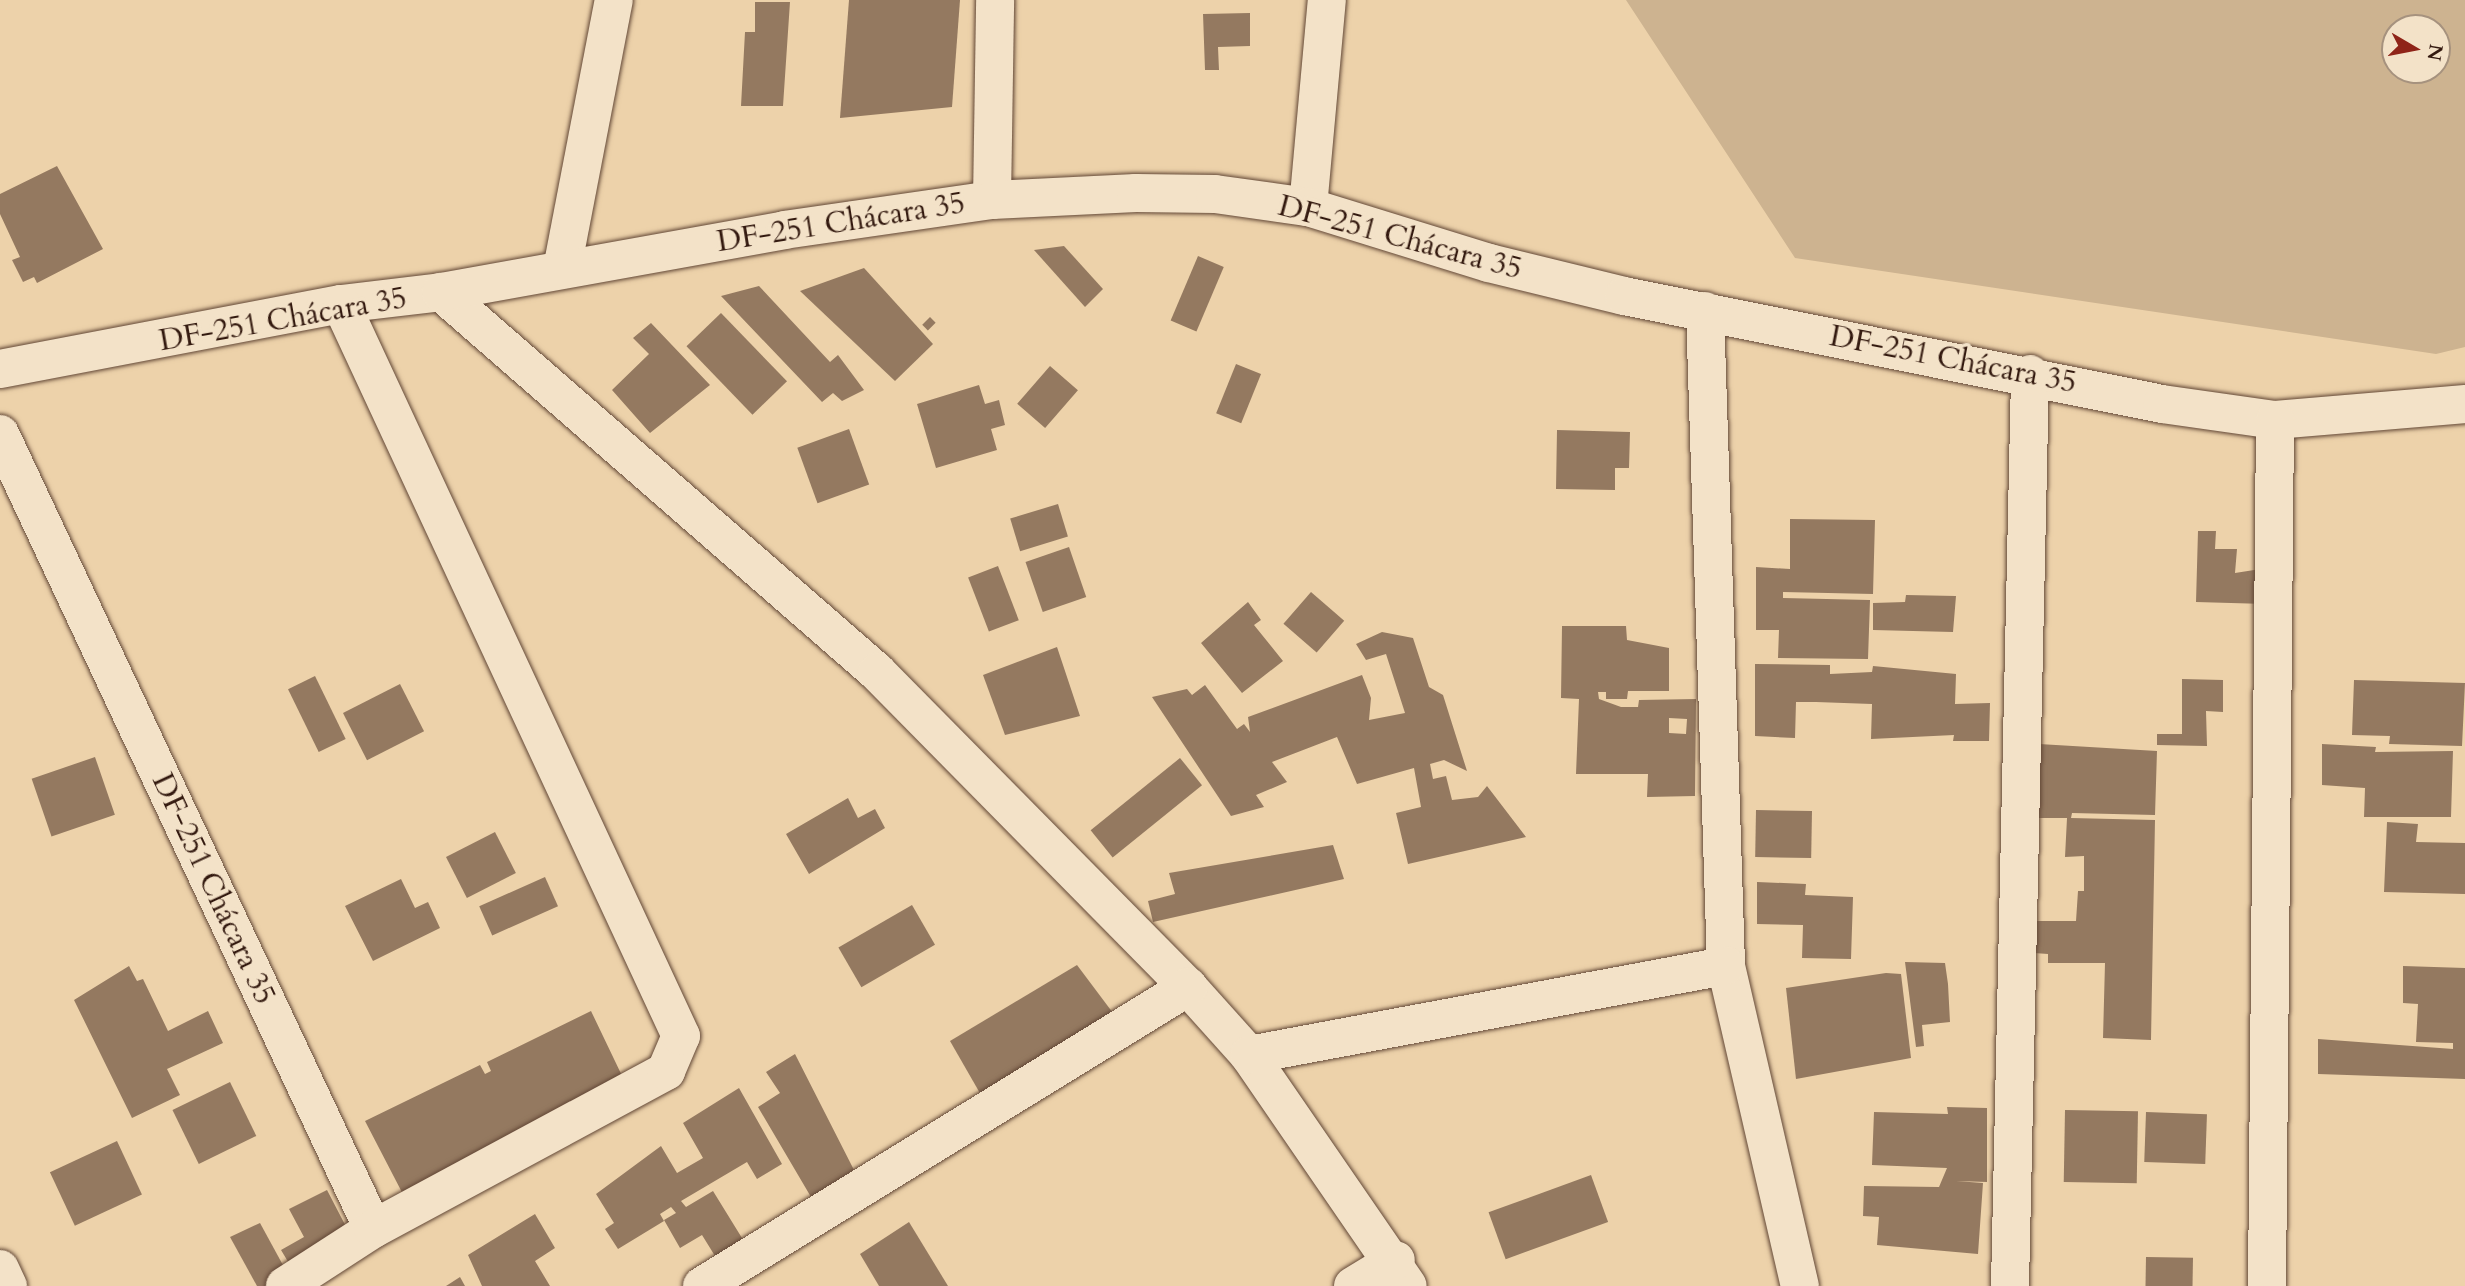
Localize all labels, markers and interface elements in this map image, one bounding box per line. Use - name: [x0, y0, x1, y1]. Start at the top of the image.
- north arrow: [2381, 14, 2451, 84]
- text: N: [2420, 42, 2449, 63]
- street label: DF-251 Chácara 35: [714, 186, 968, 260]
- street label: DF-251 Chácara 35: [1274, 188, 1526, 288]
- street label: DF-251 Chácara 35: [156, 281, 410, 359]
- street label: DF-251 Chácara 35: [1827, 318, 2079, 402]
- street label: DF-251 Chácara 35: [144, 768, 282, 1010]

